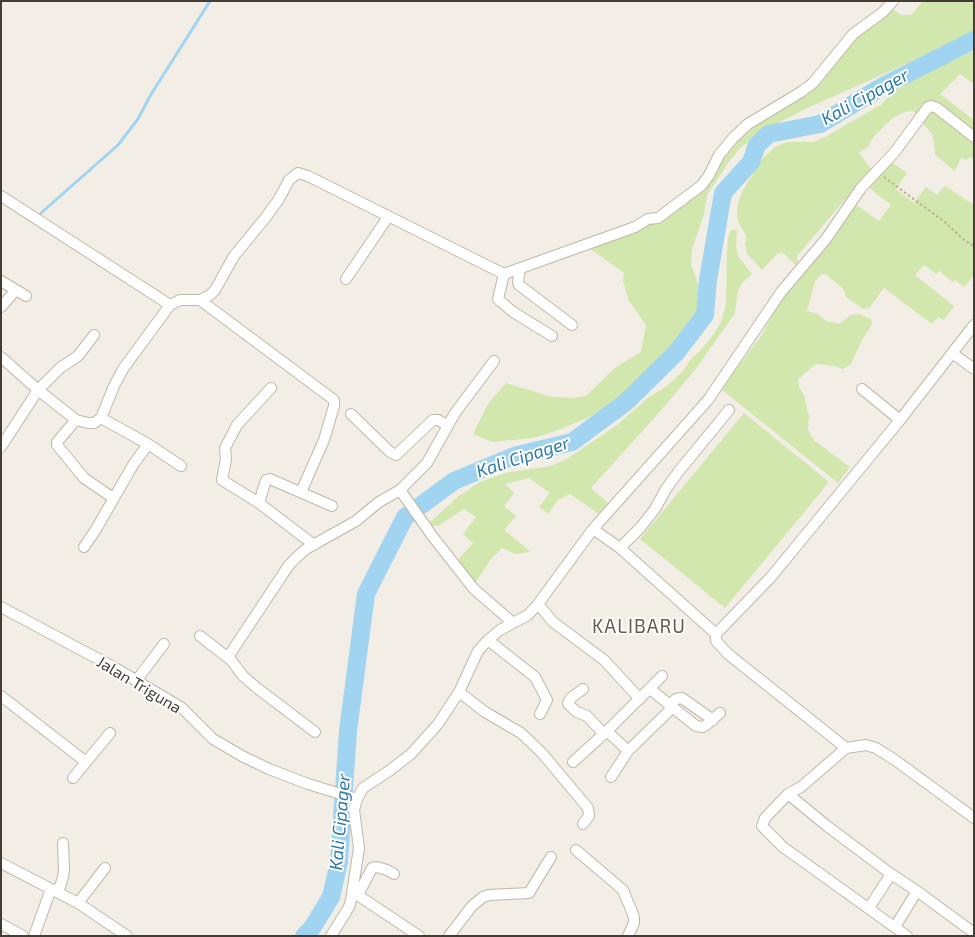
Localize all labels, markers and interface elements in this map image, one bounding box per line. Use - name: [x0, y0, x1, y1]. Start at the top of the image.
- water label: Kali Cipager: [817, 64, 913, 130]
- water label: Kali Cipager: [474, 432, 572, 482]
- district label: KALIBARU: [591, 616, 687, 638]
- street label: Jalan Triguna: [93, 652, 185, 718]
- water label: Kali Cipager: [325, 773, 355, 871]

